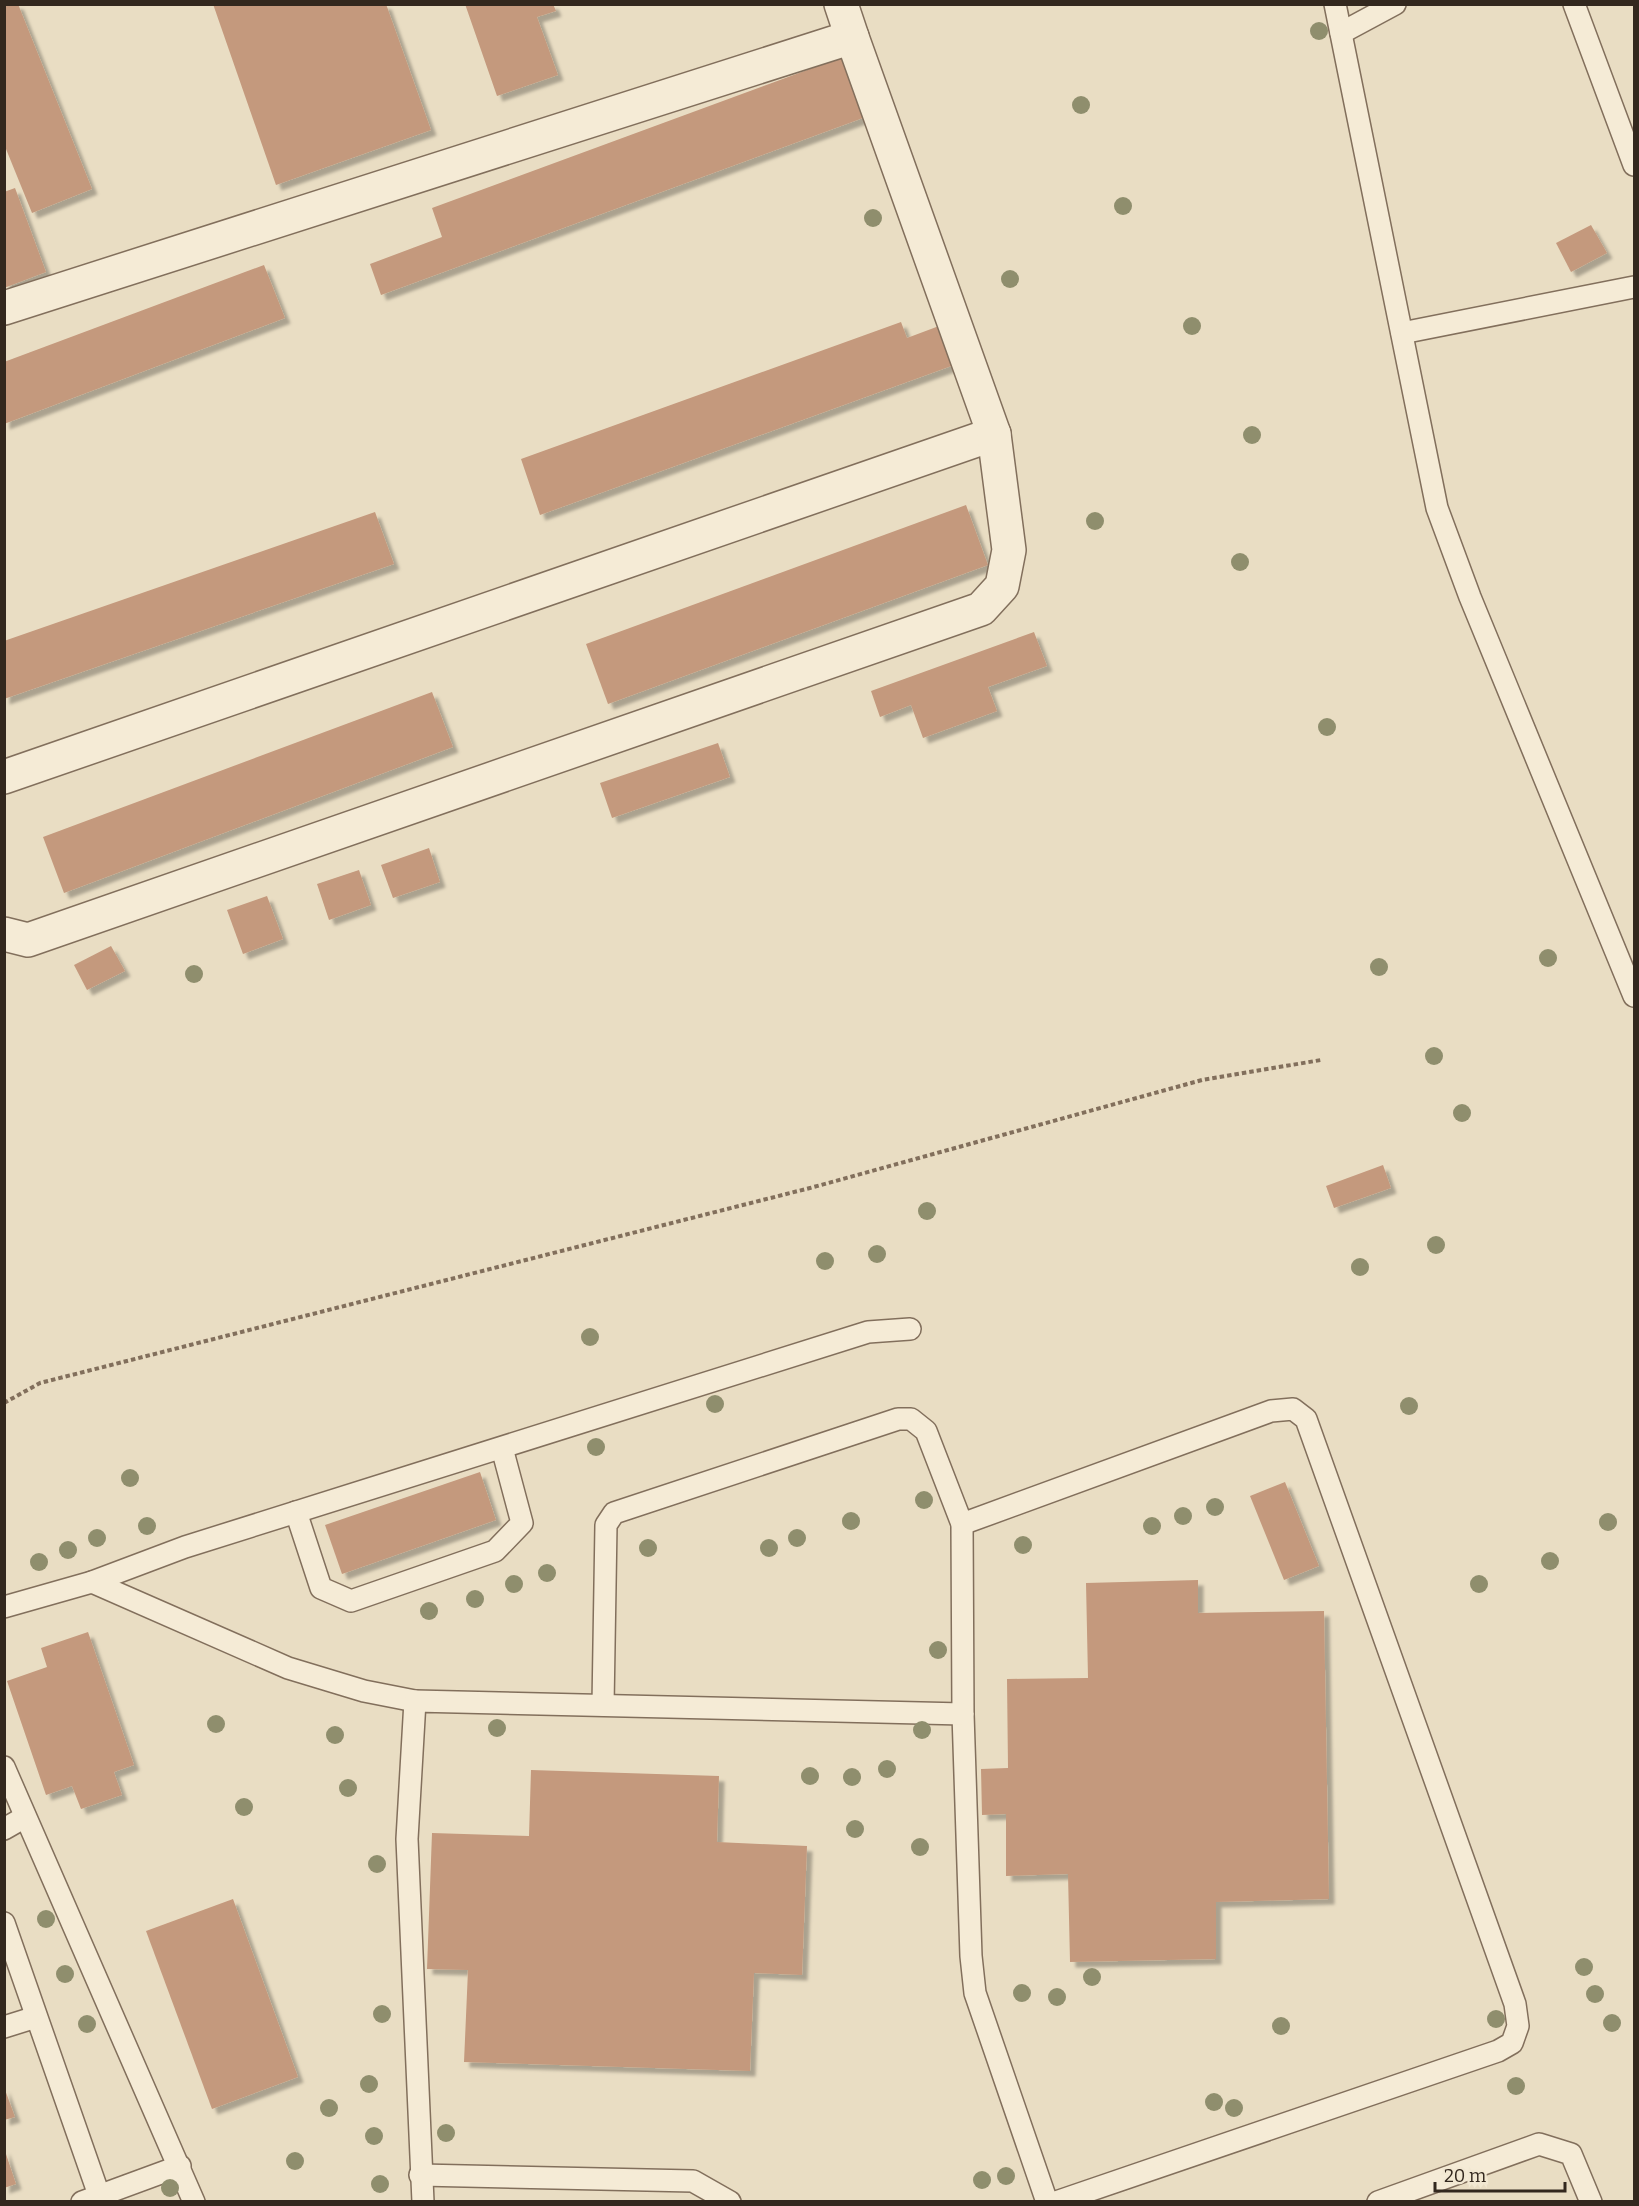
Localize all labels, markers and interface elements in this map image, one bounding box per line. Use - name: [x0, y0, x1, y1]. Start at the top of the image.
- scale bar: [1435, 2155, 1566, 2193]
- text: 20 m: [1444, 2165, 1486, 2187]

